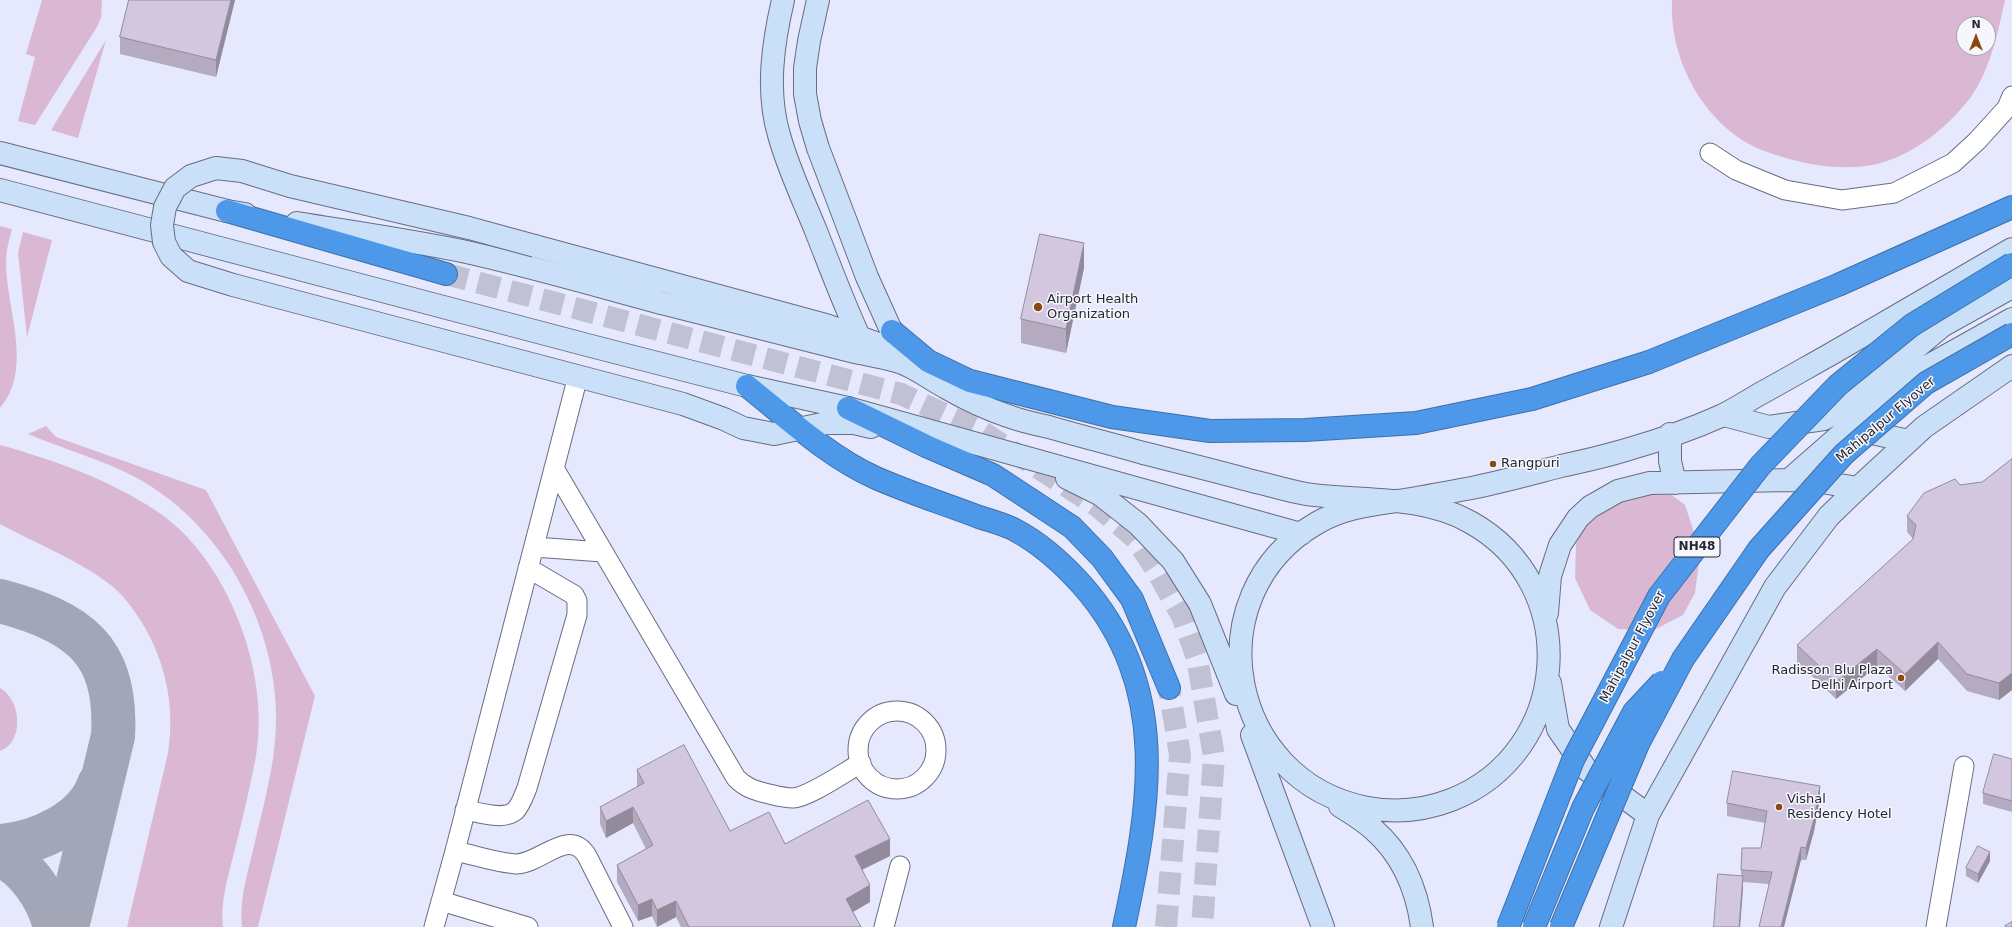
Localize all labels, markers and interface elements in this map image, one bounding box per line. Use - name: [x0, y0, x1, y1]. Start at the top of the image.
- north arrow: [1956, 16, 1996, 56]
- text: N: [1971, 18, 1981, 31]
- place label: Airport Health Organization: [1047, 292, 1138, 323]
- marker: Airport Health Organization: [1032, 301, 1044, 313]
- street label: Mahipalpur Flyover: [1833, 374, 1939, 466]
- place label: Rangpuri: [1501, 456, 1560, 472]
- marker: Rangpuri: [1488, 459, 1498, 469]
- road number: NH48: [1674, 537, 1720, 557]
- street label: Mahipalpur Flyover: [1597, 588, 1669, 706]
- place label: Radisson Blu Plaza Delhi Airport: [1771, 663, 1893, 694]
- marker: Radisson Blu Plaza Delhi Airport: [1896, 673, 1906, 683]
- place label: Vishal Residency Hotel: [1787, 792, 1892, 823]
- marker: Vishal Residency Hotel: [1774, 802, 1784, 812]

